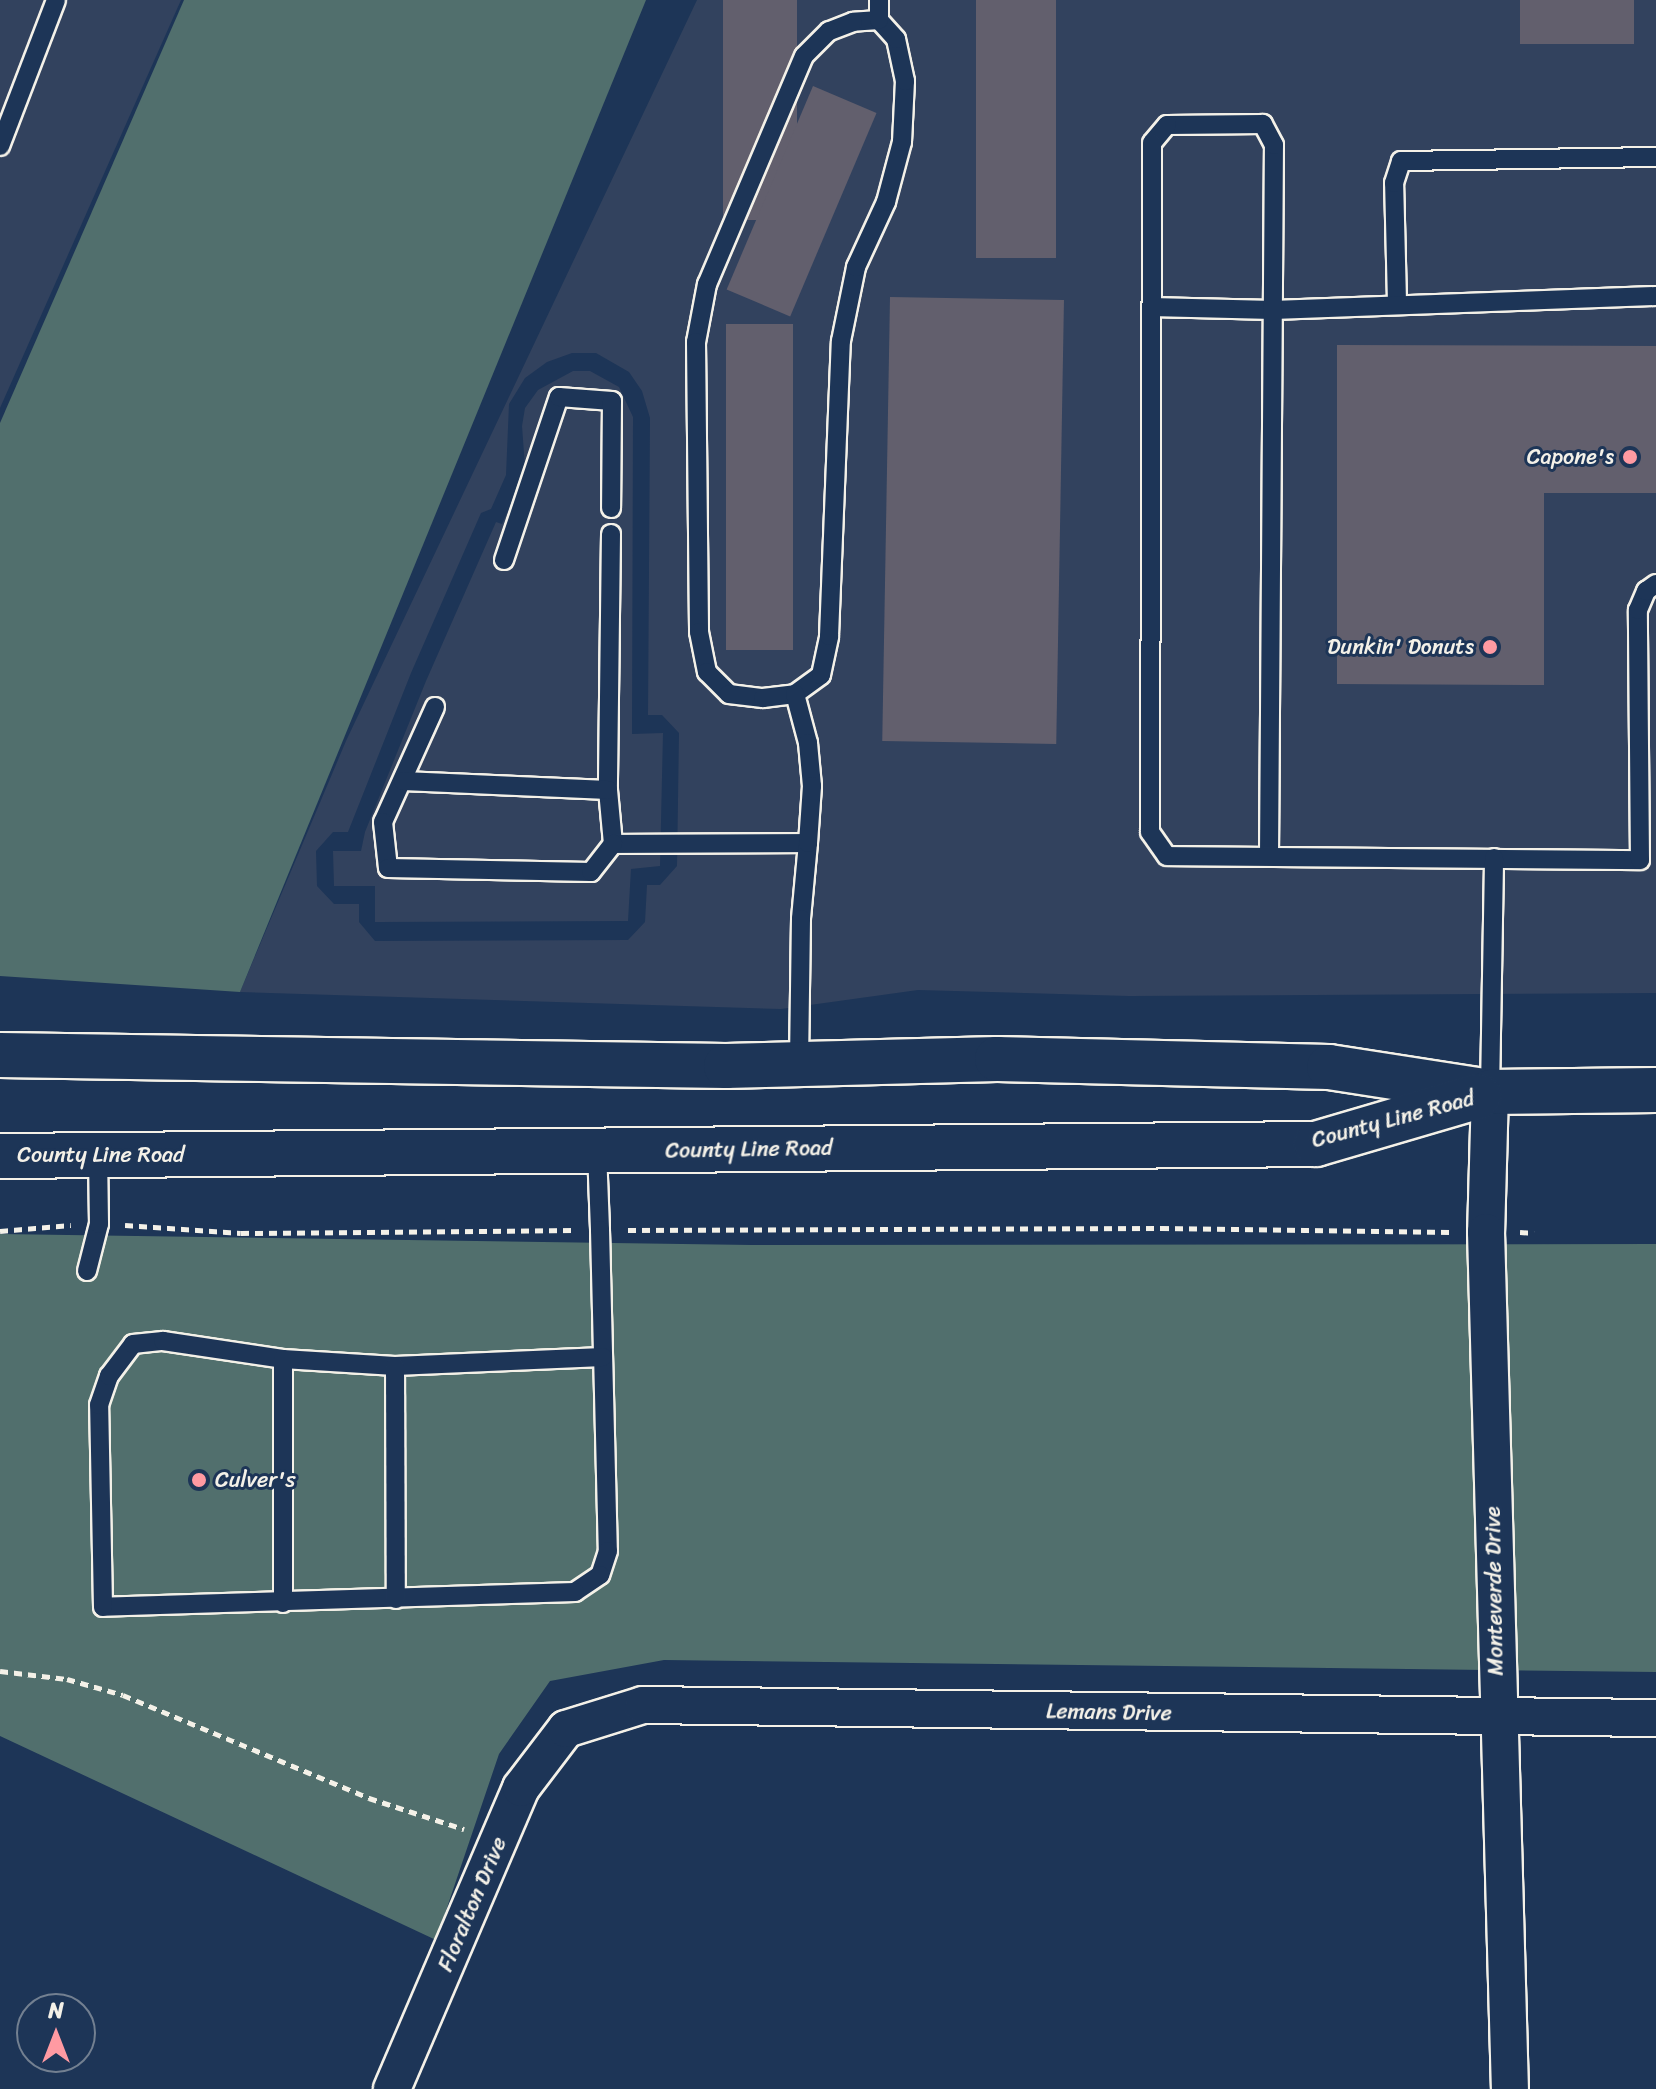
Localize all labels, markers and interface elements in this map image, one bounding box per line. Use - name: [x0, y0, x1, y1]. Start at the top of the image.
- place label: Capone's: [1527, 444, 1614, 470]
- marker: Capone's: [1621, 448, 1639, 466]
- place label: Dunkin' Donuts: [1327, 634, 1474, 660]
- marker: Dunkin' Donuts: [1481, 638, 1499, 656]
- street label: County Line Road: [1309, 1085, 1477, 1153]
- street label: County Line Road: [665, 1134, 833, 1164]
- street label: County Line Road: [17, 1142, 185, 1168]
- place label: Culver's: [215, 1467, 296, 1493]
- marker: Culver's: [190, 1471, 208, 1489]
- street label: Monteverde Drive: [1479, 1506, 1509, 1676]
- street label: Lemans Drive: [1046, 1698, 1172, 1726]
- street label: Floralton Drive: [432, 1833, 512, 1975]
- text: N: [48, 1991, 64, 2030]
- north arrow: [16, 1993, 96, 2073]

